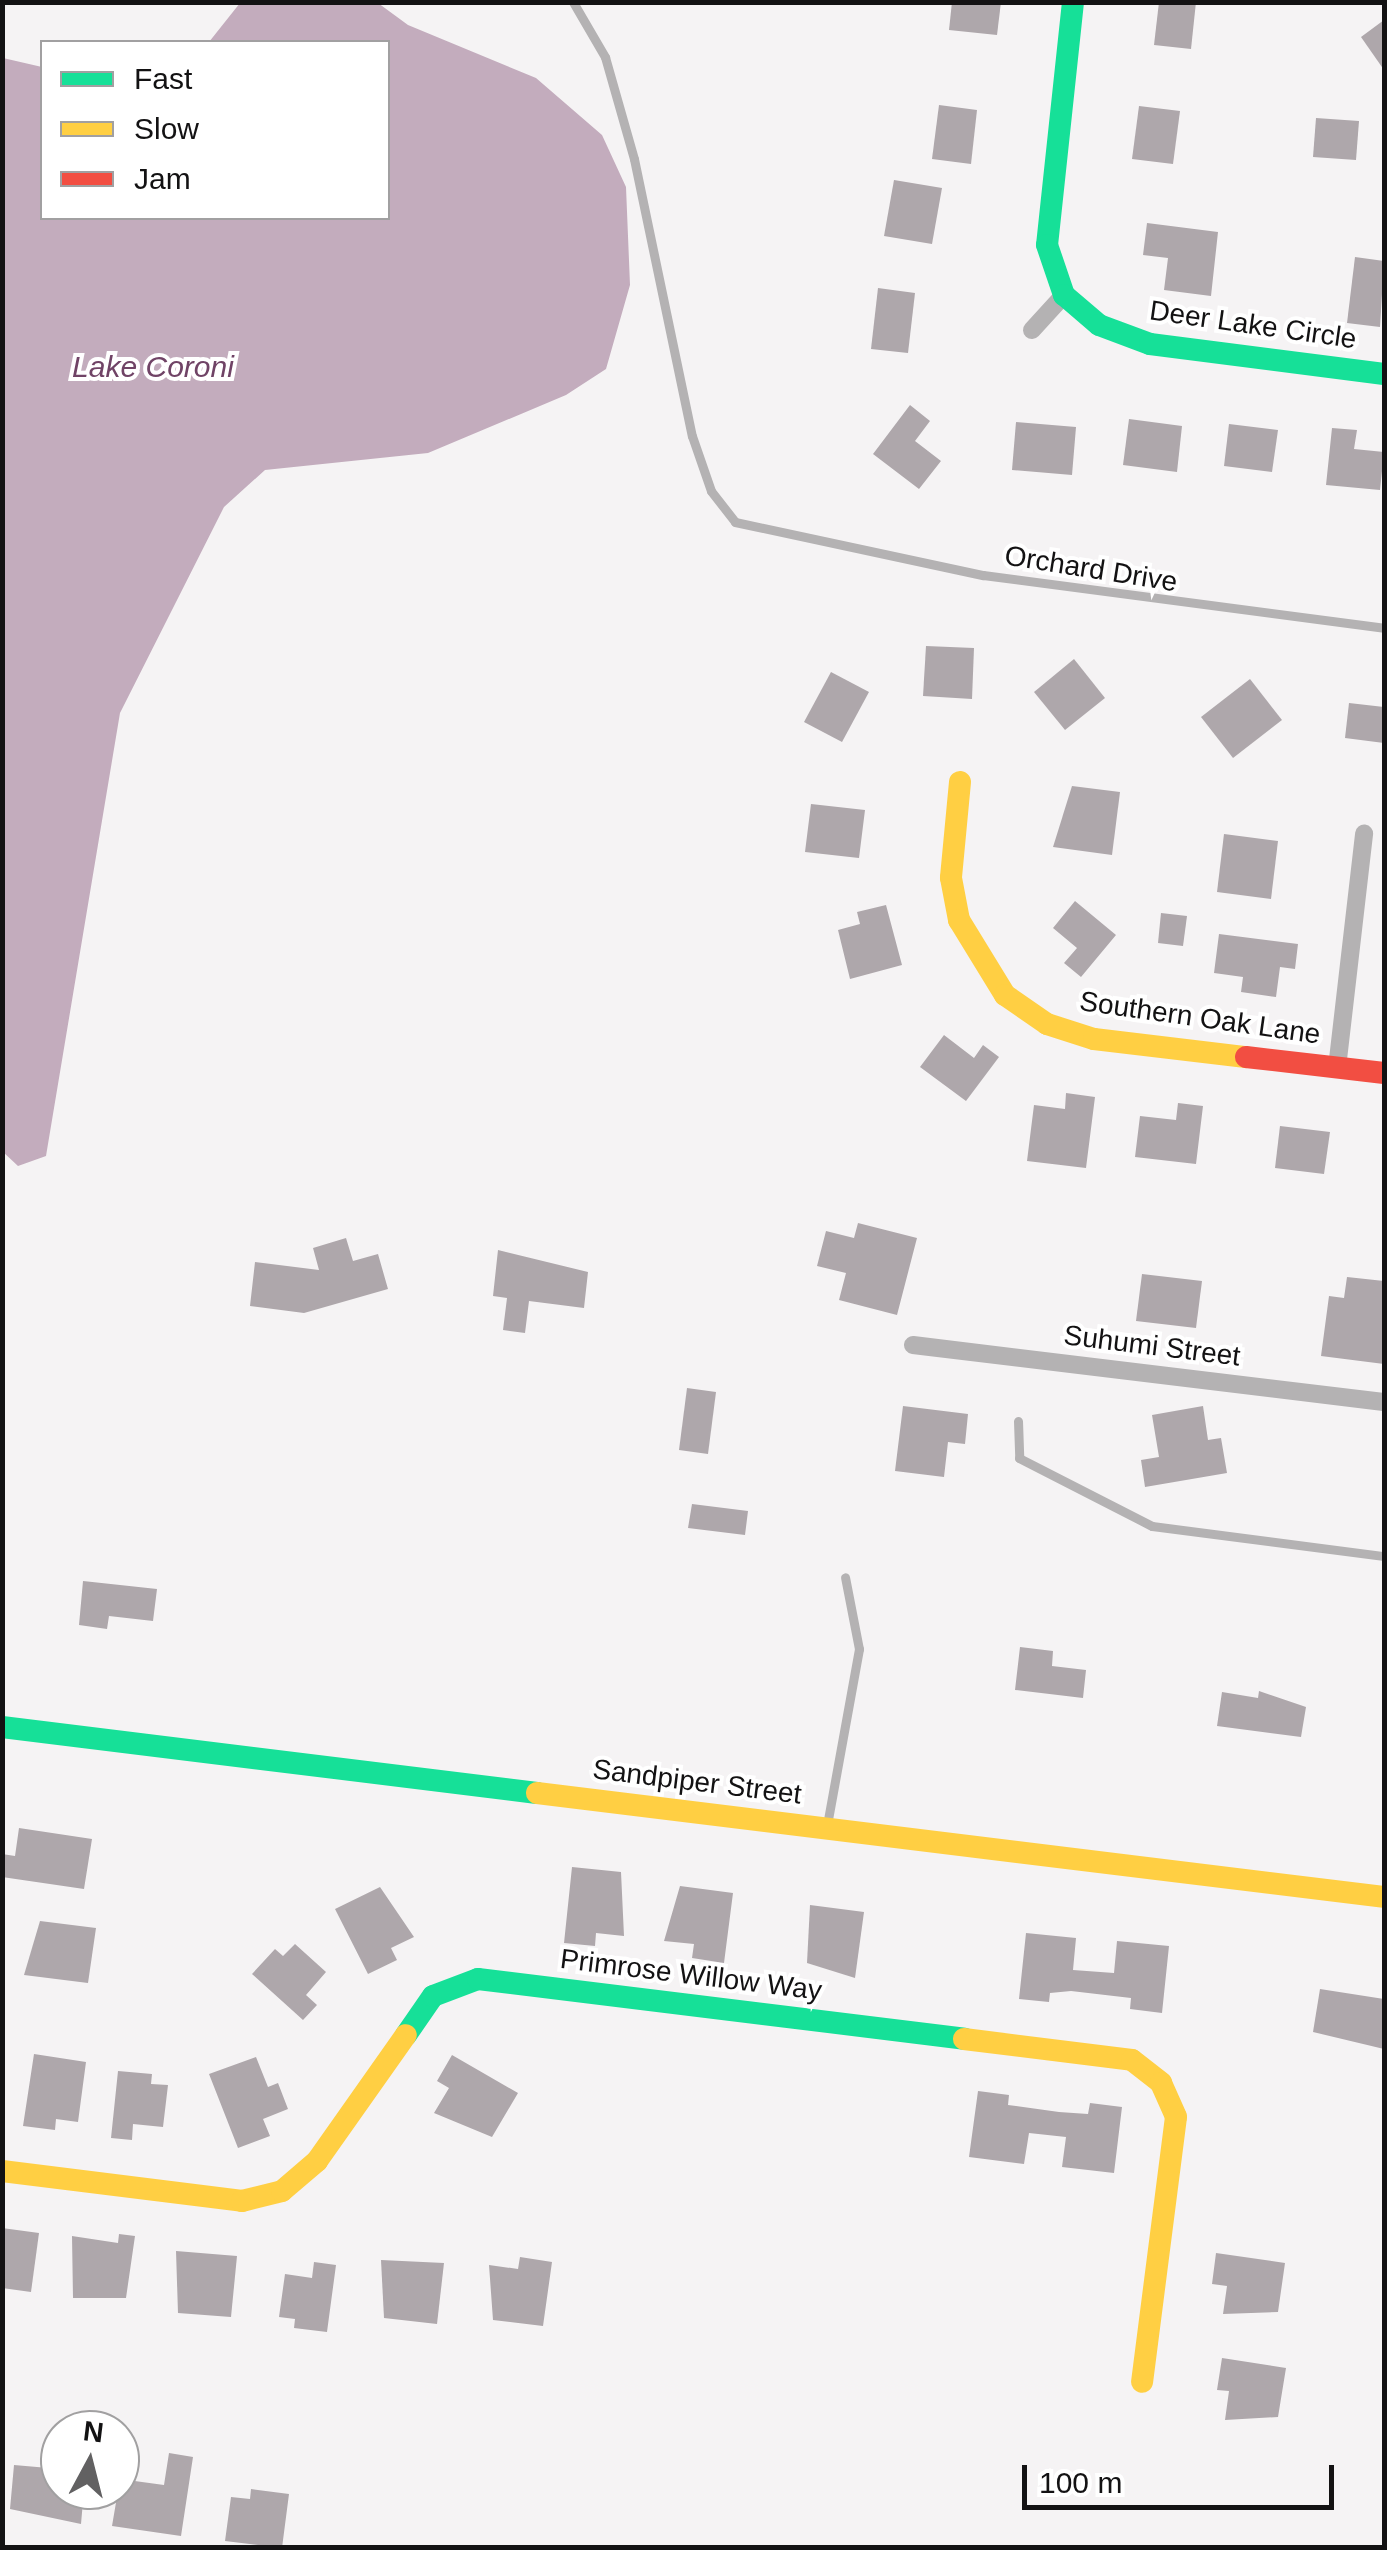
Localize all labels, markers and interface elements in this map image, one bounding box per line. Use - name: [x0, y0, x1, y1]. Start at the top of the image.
- legend: [40, 40, 390, 220]
- text: Fast: [134, 62, 192, 95]
- text: Slow: [134, 112, 199, 145]
- text: Jam: [134, 162, 191, 195]
- street label: Deer Lake Circle: [1147, 294, 1359, 356]
- water label: Lake Coroni: [72, 349, 234, 385]
- street label: Orchard Drive: [1002, 539, 1180, 599]
- street label: Southern Oak Lane: [1077, 984, 1323, 1052]
- street label: Suhumi Street: [1062, 1319, 1242, 1373]
- street label: Sandpiper Street: [591, 1753, 803, 1811]
- street label: Primrose Willow Way: [558, 1942, 824, 2008]
- north arrow: [40, 2410, 140, 2510]
- text: N: [82, 2415, 105, 2448]
- scale bar: [1027, 2445, 1340, 2507]
- text: 100 m: [1039, 2466, 1122, 2499]

